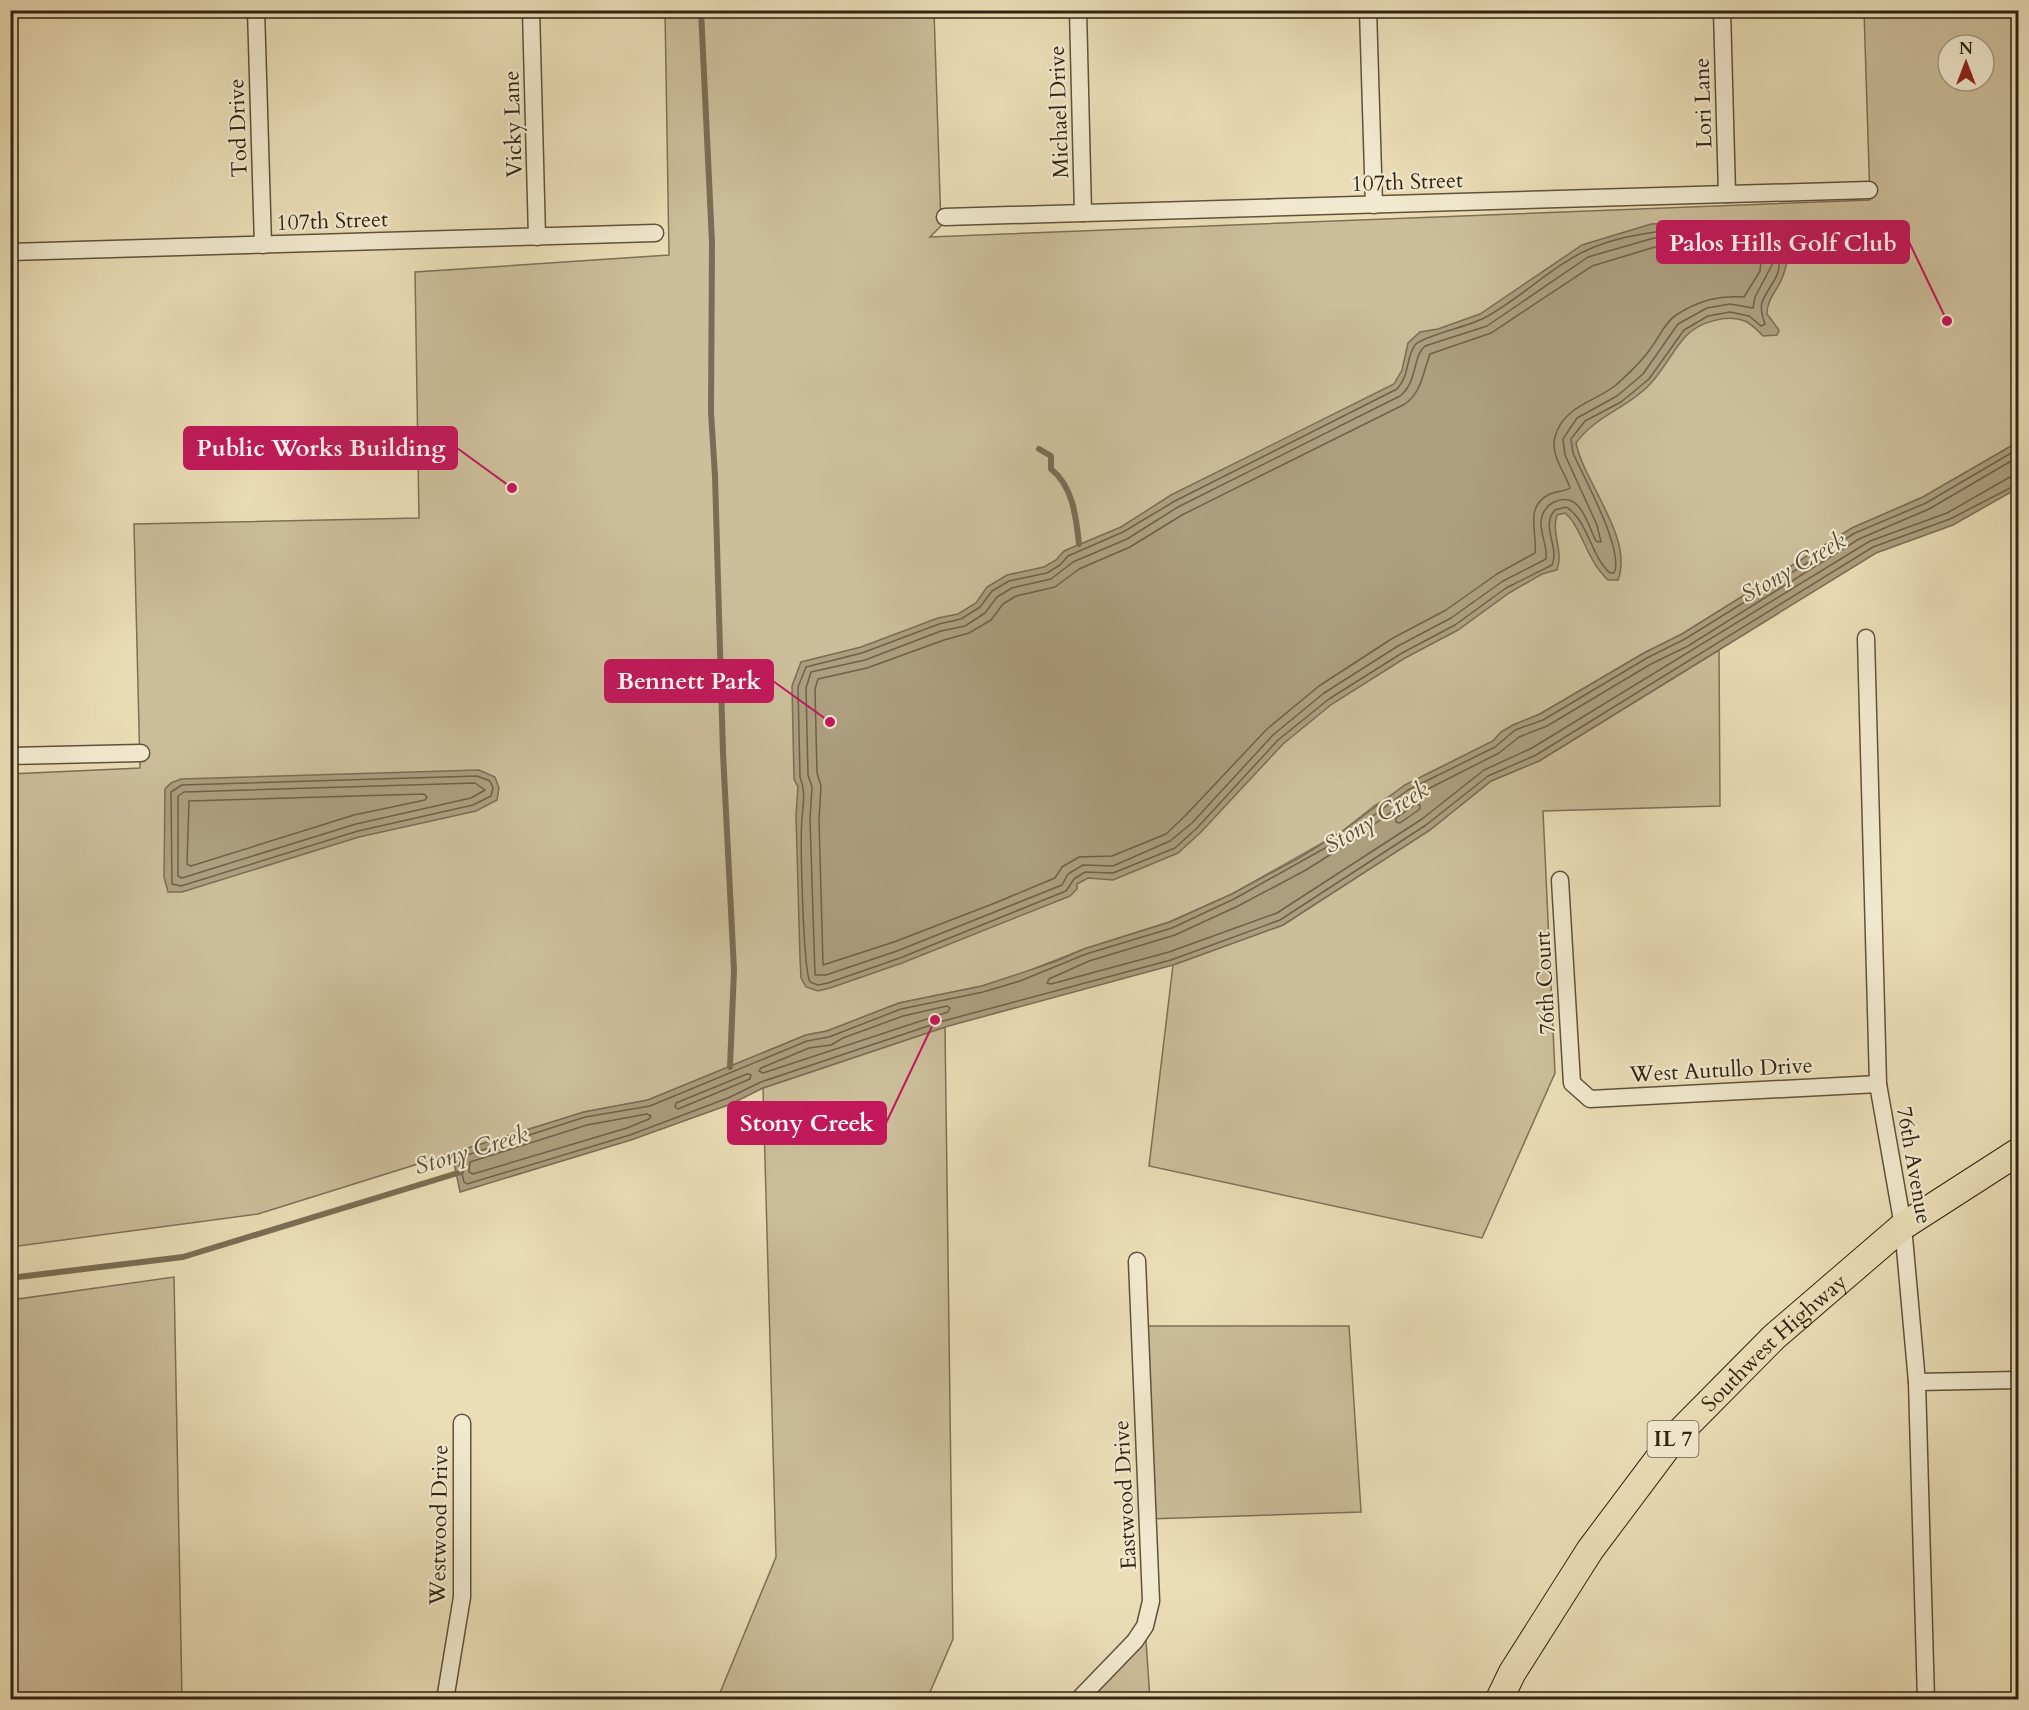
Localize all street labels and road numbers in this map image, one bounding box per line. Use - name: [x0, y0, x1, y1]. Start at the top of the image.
- street label: Michael Drive: [1042, 45, 1076, 179]
- street label: Lori Lane: [1686, 57, 1720, 149]
- street label: Vicky Lane: [496, 70, 530, 178]
- street label: Tod Drive: [221, 78, 255, 178]
- street label: 107th Street: [1351, 165, 1463, 199]
- street label: 107th Street: [276, 204, 388, 238]
- street label: 76th Court: [1527, 931, 1563, 1035]
- street label: West Autullo Drive: [1628, 1050, 1813, 1090]
- street label: 76th Avenue: [1889, 1104, 1939, 1226]
- street label: Southwest Highway: [1695, 1267, 1854, 1418]
- street label: Eastwood Drive: [1106, 1419, 1144, 1570]
- road number: IL 7: [1648, 1421, 1698, 1457]
- street label: Westwood Drive: [423, 1444, 455, 1607]

